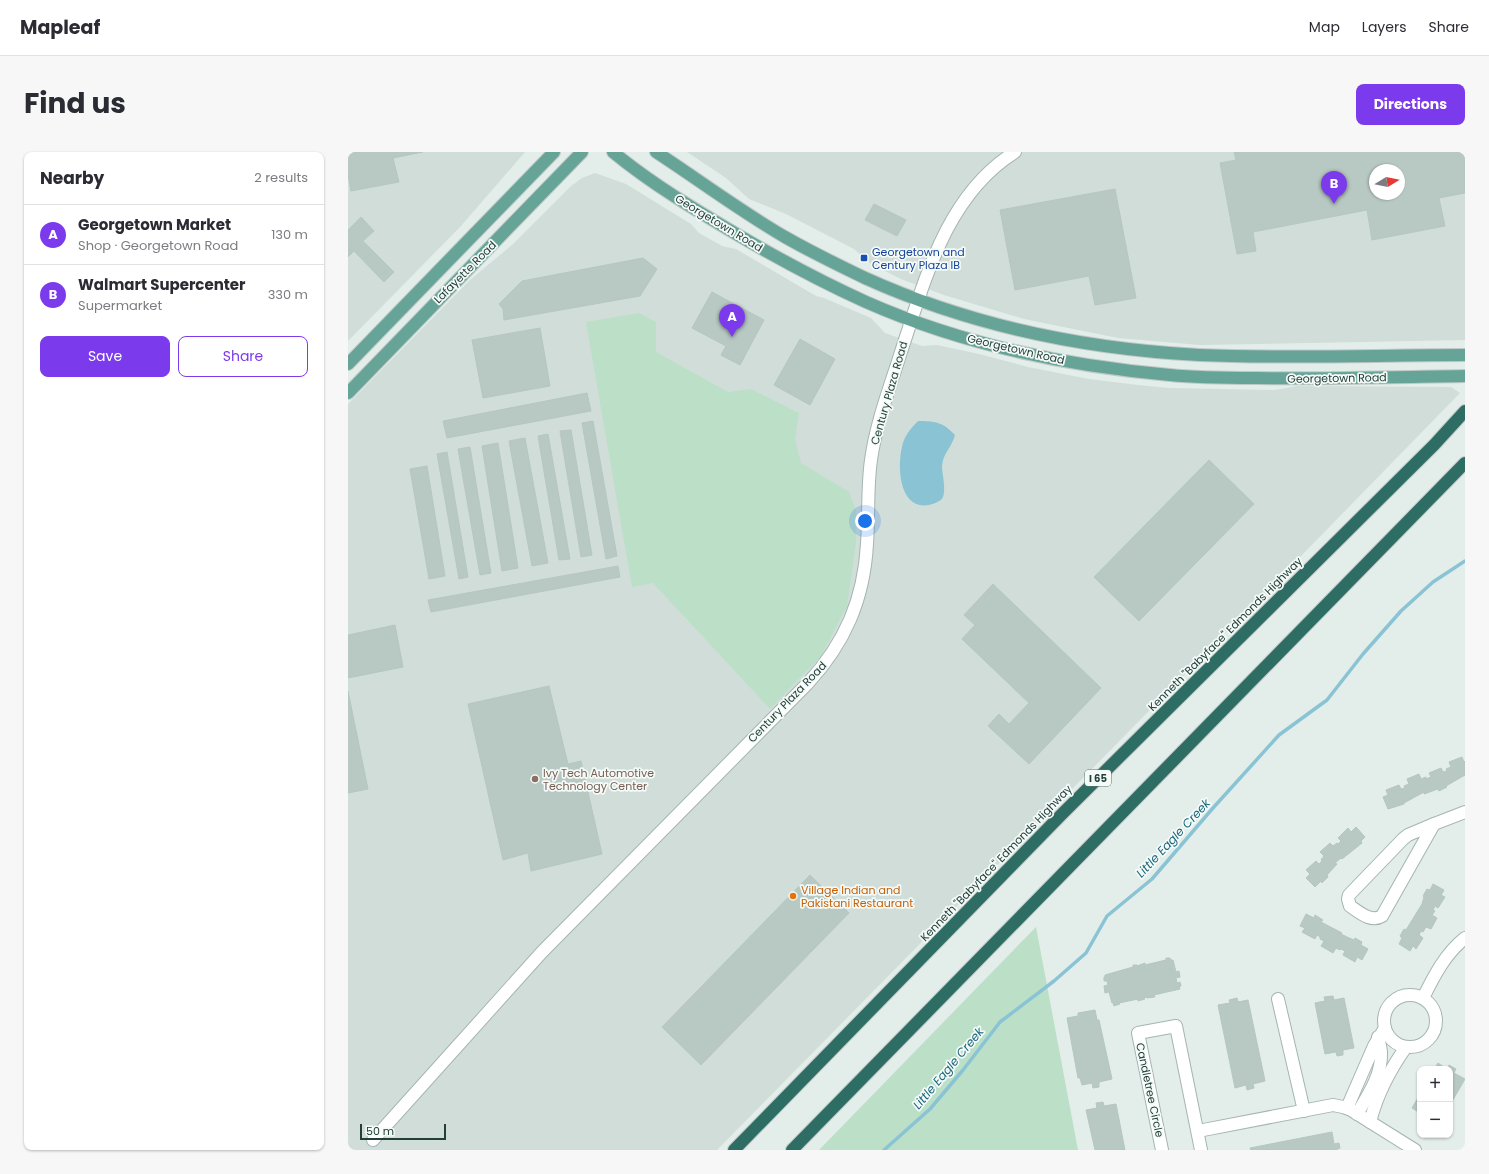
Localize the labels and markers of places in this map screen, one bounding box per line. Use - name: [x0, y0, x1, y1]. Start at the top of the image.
- pin: B: [1321, 171, 1347, 204]
- place label: Georgetown and Century Plaza IB: [872, 244, 965, 273]
- marker: Georgetown and Century Plaza IB: [859, 253, 869, 263]
- pin: A: [719, 304, 745, 337]
- place label: Ivy Tech Automotive Technology Center: [543, 765, 654, 794]
- marker: Ivy Tech Automotive Technology Center: [530, 774, 540, 784]
- place label: Village Indian and Pakistani Restaurant: [801, 882, 913, 911]
- marker: Village Indian and Pakistani Restaurant: [788, 891, 798, 901]

